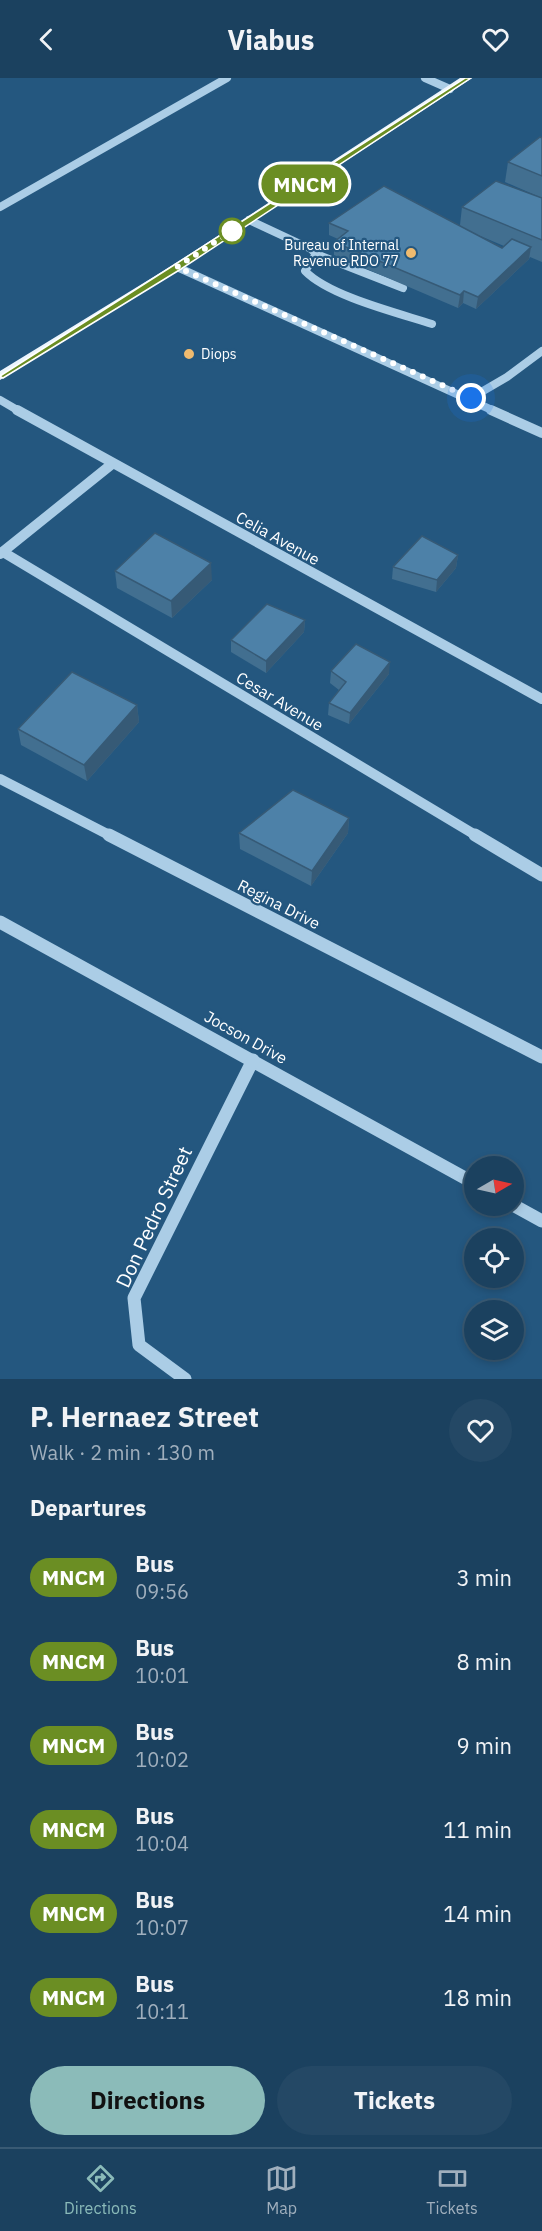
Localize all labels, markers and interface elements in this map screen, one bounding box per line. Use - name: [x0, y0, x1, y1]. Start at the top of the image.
- text: Viabus: [228, 22, 314, 57]
- icon: back: [30, 23, 63, 56]
- icon: heart: [479, 23, 512, 56]
- line badge: MNCM: [263, 164, 347, 204]
- text: MNCM: [273, 170, 337, 198]
- unlabelled marker: [219, 218, 245, 244]
- place label: Bureau of Internal Revenue RDO 77: [284, 236, 399, 270]
- marker: Bureau of Internal Revenue RDO 77: [404, 246, 418, 260]
- place label: Diops: [201, 345, 237, 363]
- marker: Diops: [182, 347, 196, 361]
- your location: [456, 383, 486, 413]
- street label: Celia Avenue: [233, 507, 324, 569]
- street label: Cesar Avenue: [233, 667, 327, 735]
- street label: Regina Drive: [234, 875, 324, 933]
- street label: Jocson Drive: [201, 1006, 291, 1068]
- street label: Don Pedro Street: [109, 1142, 198, 1292]
- north arrow: [464, 1156, 524, 1216]
- map controls: [464, 1156, 524, 1360]
- button: locate: [464, 1228, 524, 1288]
- button: layers: [464, 1300, 524, 1360]
- text: P. Hernaez Street: [30, 1398, 259, 1435]
- button: heart: [449, 1399, 512, 1462]
- text: Walk · 2 min · 130 m: [30, 1439, 215, 1466]
- text: Departures: [30, 1493, 146, 1522]
- text: Bus: [135, 1549, 174, 1578]
- text: MNCM: [42, 1563, 105, 1591]
- text: 3 min: [456, 1563, 512, 1592]
- text: 09:56: [135, 1578, 189, 1605]
- text: Bus: [135, 1633, 174, 1662]
- text: MNCM: [42, 1647, 105, 1675]
- text: 8 min: [456, 1647, 512, 1676]
- text: 10:01: [135, 1662, 189, 1689]
- text: Bus: [135, 1717, 174, 1746]
- text: MNCM: [42, 1731, 105, 1759]
- text: 9 min: [456, 1731, 512, 1760]
- text: 10:02: [135, 1746, 189, 1773]
- text: Bus: [135, 1801, 174, 1830]
- text: MNCM: [42, 1815, 105, 1843]
- text: 11 min: [443, 1815, 512, 1844]
- text: 10:04: [135, 1830, 189, 1857]
- text: Bus: [135, 1885, 174, 1914]
- text: MNCM: [42, 1899, 105, 1927]
- text: 14 min: [443, 1899, 512, 1928]
- text: 10:07: [135, 1914, 189, 1941]
- text: Bus: [135, 1969, 174, 1998]
- text: MNCM: [42, 1983, 105, 2011]
- text: 18 min: [443, 1983, 512, 2012]
- text: 10:11: [135, 1998, 189, 2025]
- button: Directions: [30, 2066, 265, 2135]
- button: Tickets: [277, 2066, 512, 2135]
- tab: Directions: [64, 2162, 137, 2218]
- tab: Map: [265, 2162, 298, 2218]
- tab: Tickets: [426, 2162, 478, 2218]

